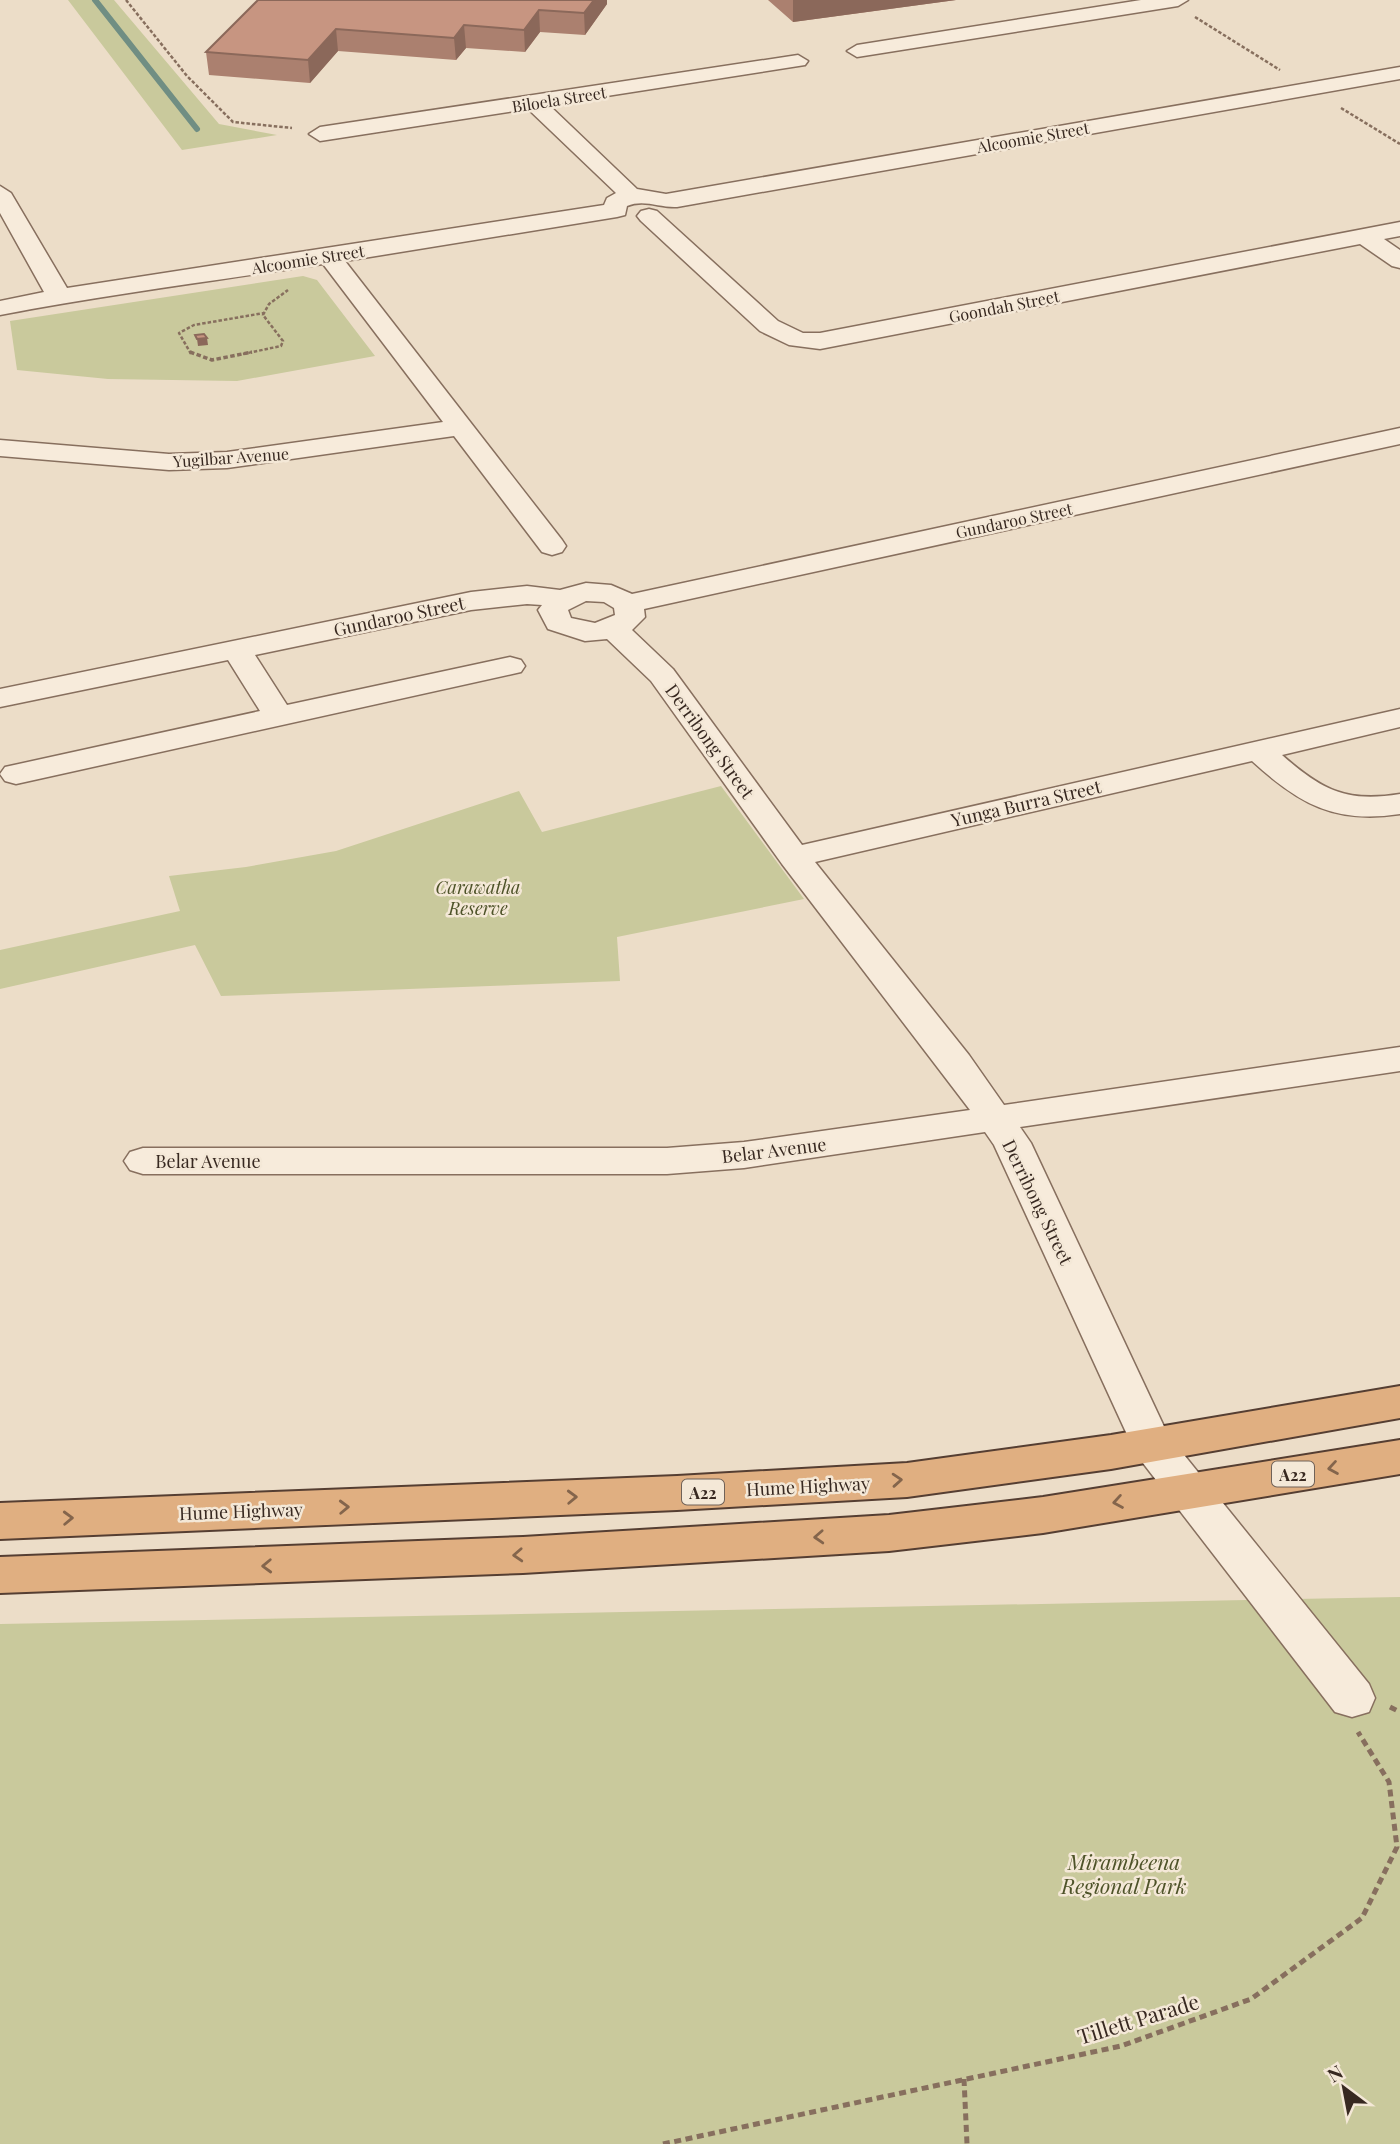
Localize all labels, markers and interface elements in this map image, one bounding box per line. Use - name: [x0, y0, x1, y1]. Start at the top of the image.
- street label: Biloela Street: [510, 81, 608, 117]
- street label: Alcoomie Street: [974, 117, 1091, 157]
- street label: Alcoomie Street: [249, 240, 366, 278]
- street label: Goondah Street: [947, 285, 1061, 327]
- street label: Yugilbar Avenue: [171, 442, 290, 472]
- street label: Gundaroo Street: [954, 497, 1075, 543]
- street label: Gundaroo Street: [331, 590, 467, 642]
- street label: Derribong Street: [660, 679, 760, 804]
- street label: Yunga Burra Street: [948, 774, 1104, 832]
- park label: Carawatha Reserve: [435, 875, 521, 920]
- street label: Belar Avenue: [720, 1132, 828, 1168]
- street label: Derribong Street: [997, 1135, 1079, 1269]
- street label: Belar Avenue: [155, 1149, 261, 1173]
- one-way arrow: [1327, 1460, 1339, 1475]
- road number: A22: [1272, 1462, 1314, 1486]
- street label: Hume Highway: [745, 1471, 871, 1501]
- one-way arrow: [892, 1473, 903, 1488]
- road number: A22: [682, 1480, 724, 1504]
- one-way arrow: [567, 1490, 578, 1505]
- one-way arrow: [1112, 1494, 1124, 1509]
- street label: Hume Highway: [179, 1497, 303, 1525]
- one-way arrow: [339, 1499, 350, 1514]
- one-way arrow: [63, 1511, 74, 1526]
- one-way arrow: [813, 1529, 824, 1544]
- one-way arrow: [513, 1547, 524, 1562]
- one-way arrow: [261, 1558, 272, 1573]
- park label: Mirambeena Regional Park: [1060, 1847, 1187, 1899]
- street label: Tillett Parade: [1074, 1986, 1202, 2050]
- north arrow: [1309, 2053, 1379, 2123]
- text: N: [1322, 2058, 1347, 2087]

